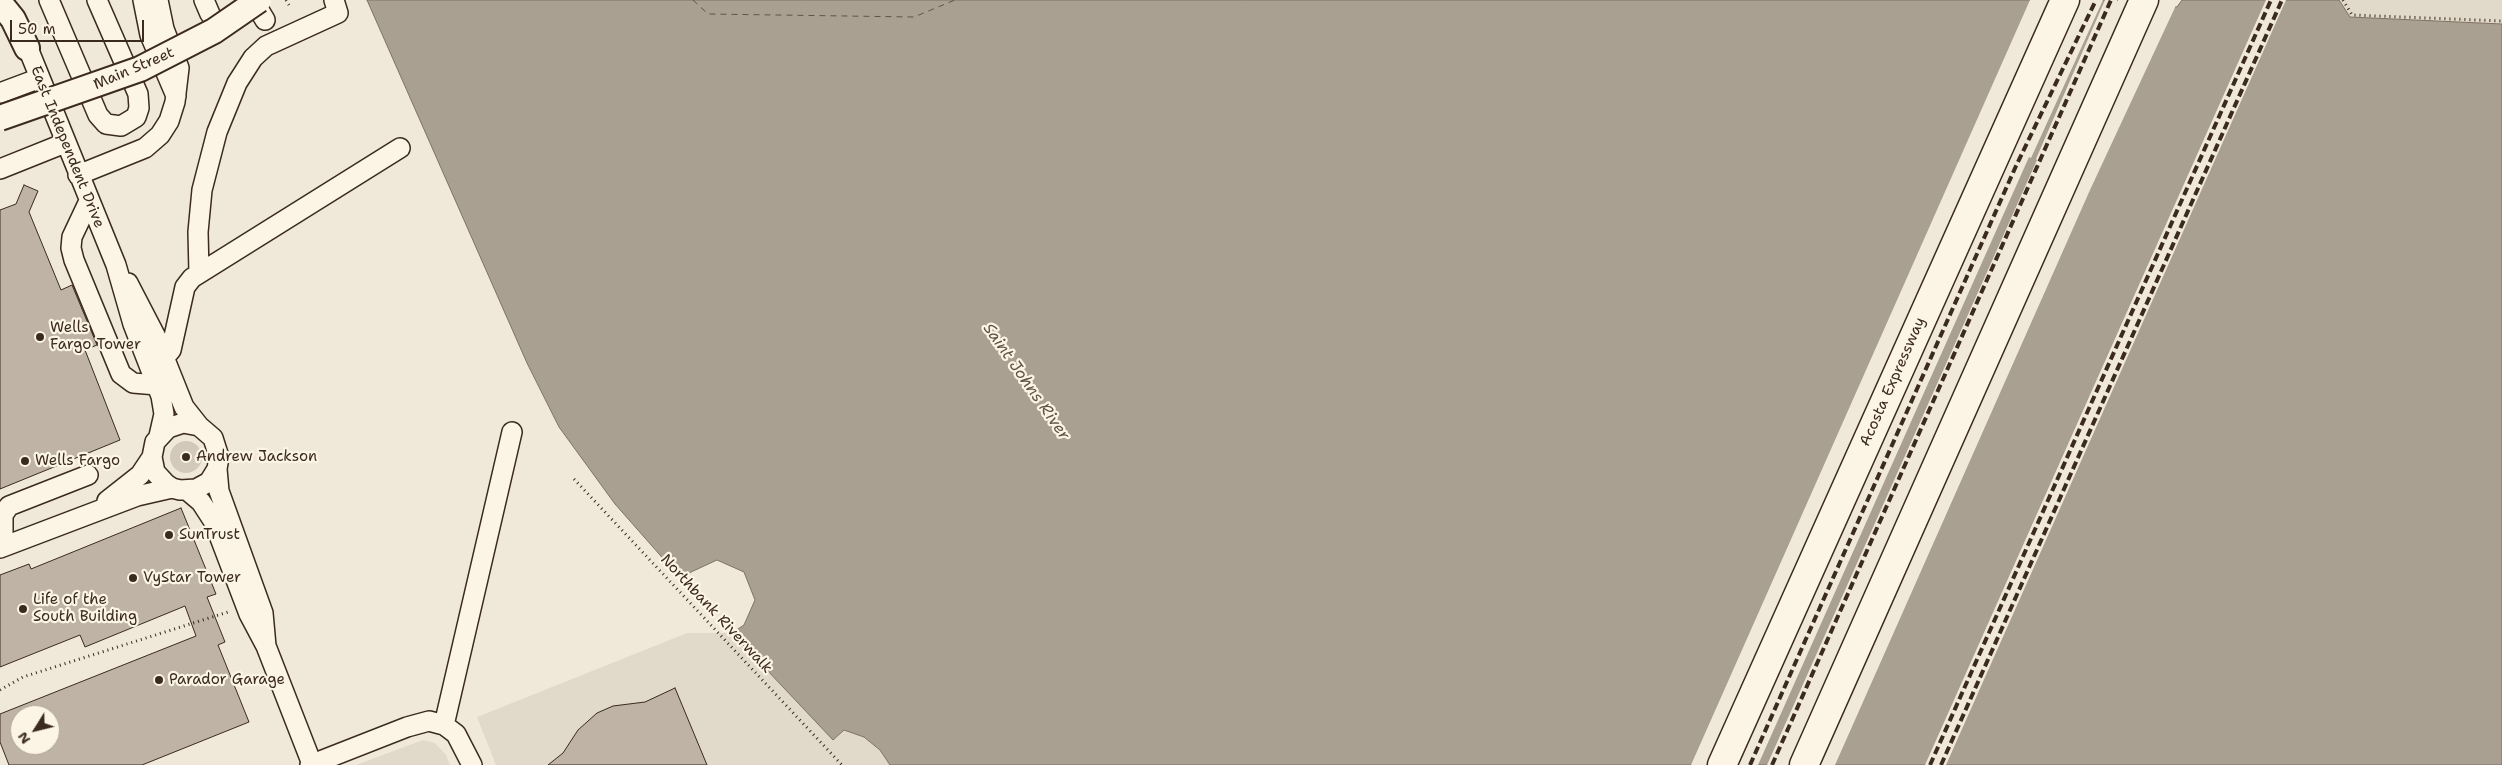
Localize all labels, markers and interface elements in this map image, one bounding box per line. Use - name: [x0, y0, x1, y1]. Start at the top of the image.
- scale bar: [12, 10, 146, 42]
- text: 50 m: [18, 19, 56, 39]
- street label: Main Street: [91, 44, 177, 94]
- street label: East Independent Drive: [26, 63, 108, 231]
- street label: Acosta Expressway: [1856, 315, 1930, 449]
- place label: Wells Fargo Tower: [50, 319, 141, 354]
- water label: Saint Johns River: [979, 320, 1073, 444]
- marker: Wells Fargo Tower: [34, 331, 46, 343]
- place label: Andrew Jackson: [196, 448, 317, 466]
- marker: Andrew Jackson: [180, 451, 192, 463]
- place label: Wells Fargo: [35, 452, 120, 470]
- marker: Wells Fargo: [19, 455, 31, 467]
- place label: SunTrust: [179, 526, 240, 544]
- marker: SunTrust: [163, 529, 175, 541]
- street label: Northbank Riverwalk: [656, 551, 776, 677]
- place label: VyStar Tower: [143, 569, 241, 587]
- marker: VyStar Tower: [127, 572, 139, 584]
- place label: Life of the South Building: [33, 591, 137, 626]
- marker: Life of the South Building: [17, 603, 29, 615]
- place label: Parador Garage: [169, 671, 285, 689]
- marker: Parador Garage: [153, 674, 165, 686]
- north arrow: [10, 705, 60, 755]
- text: N: [13, 728, 34, 748]

